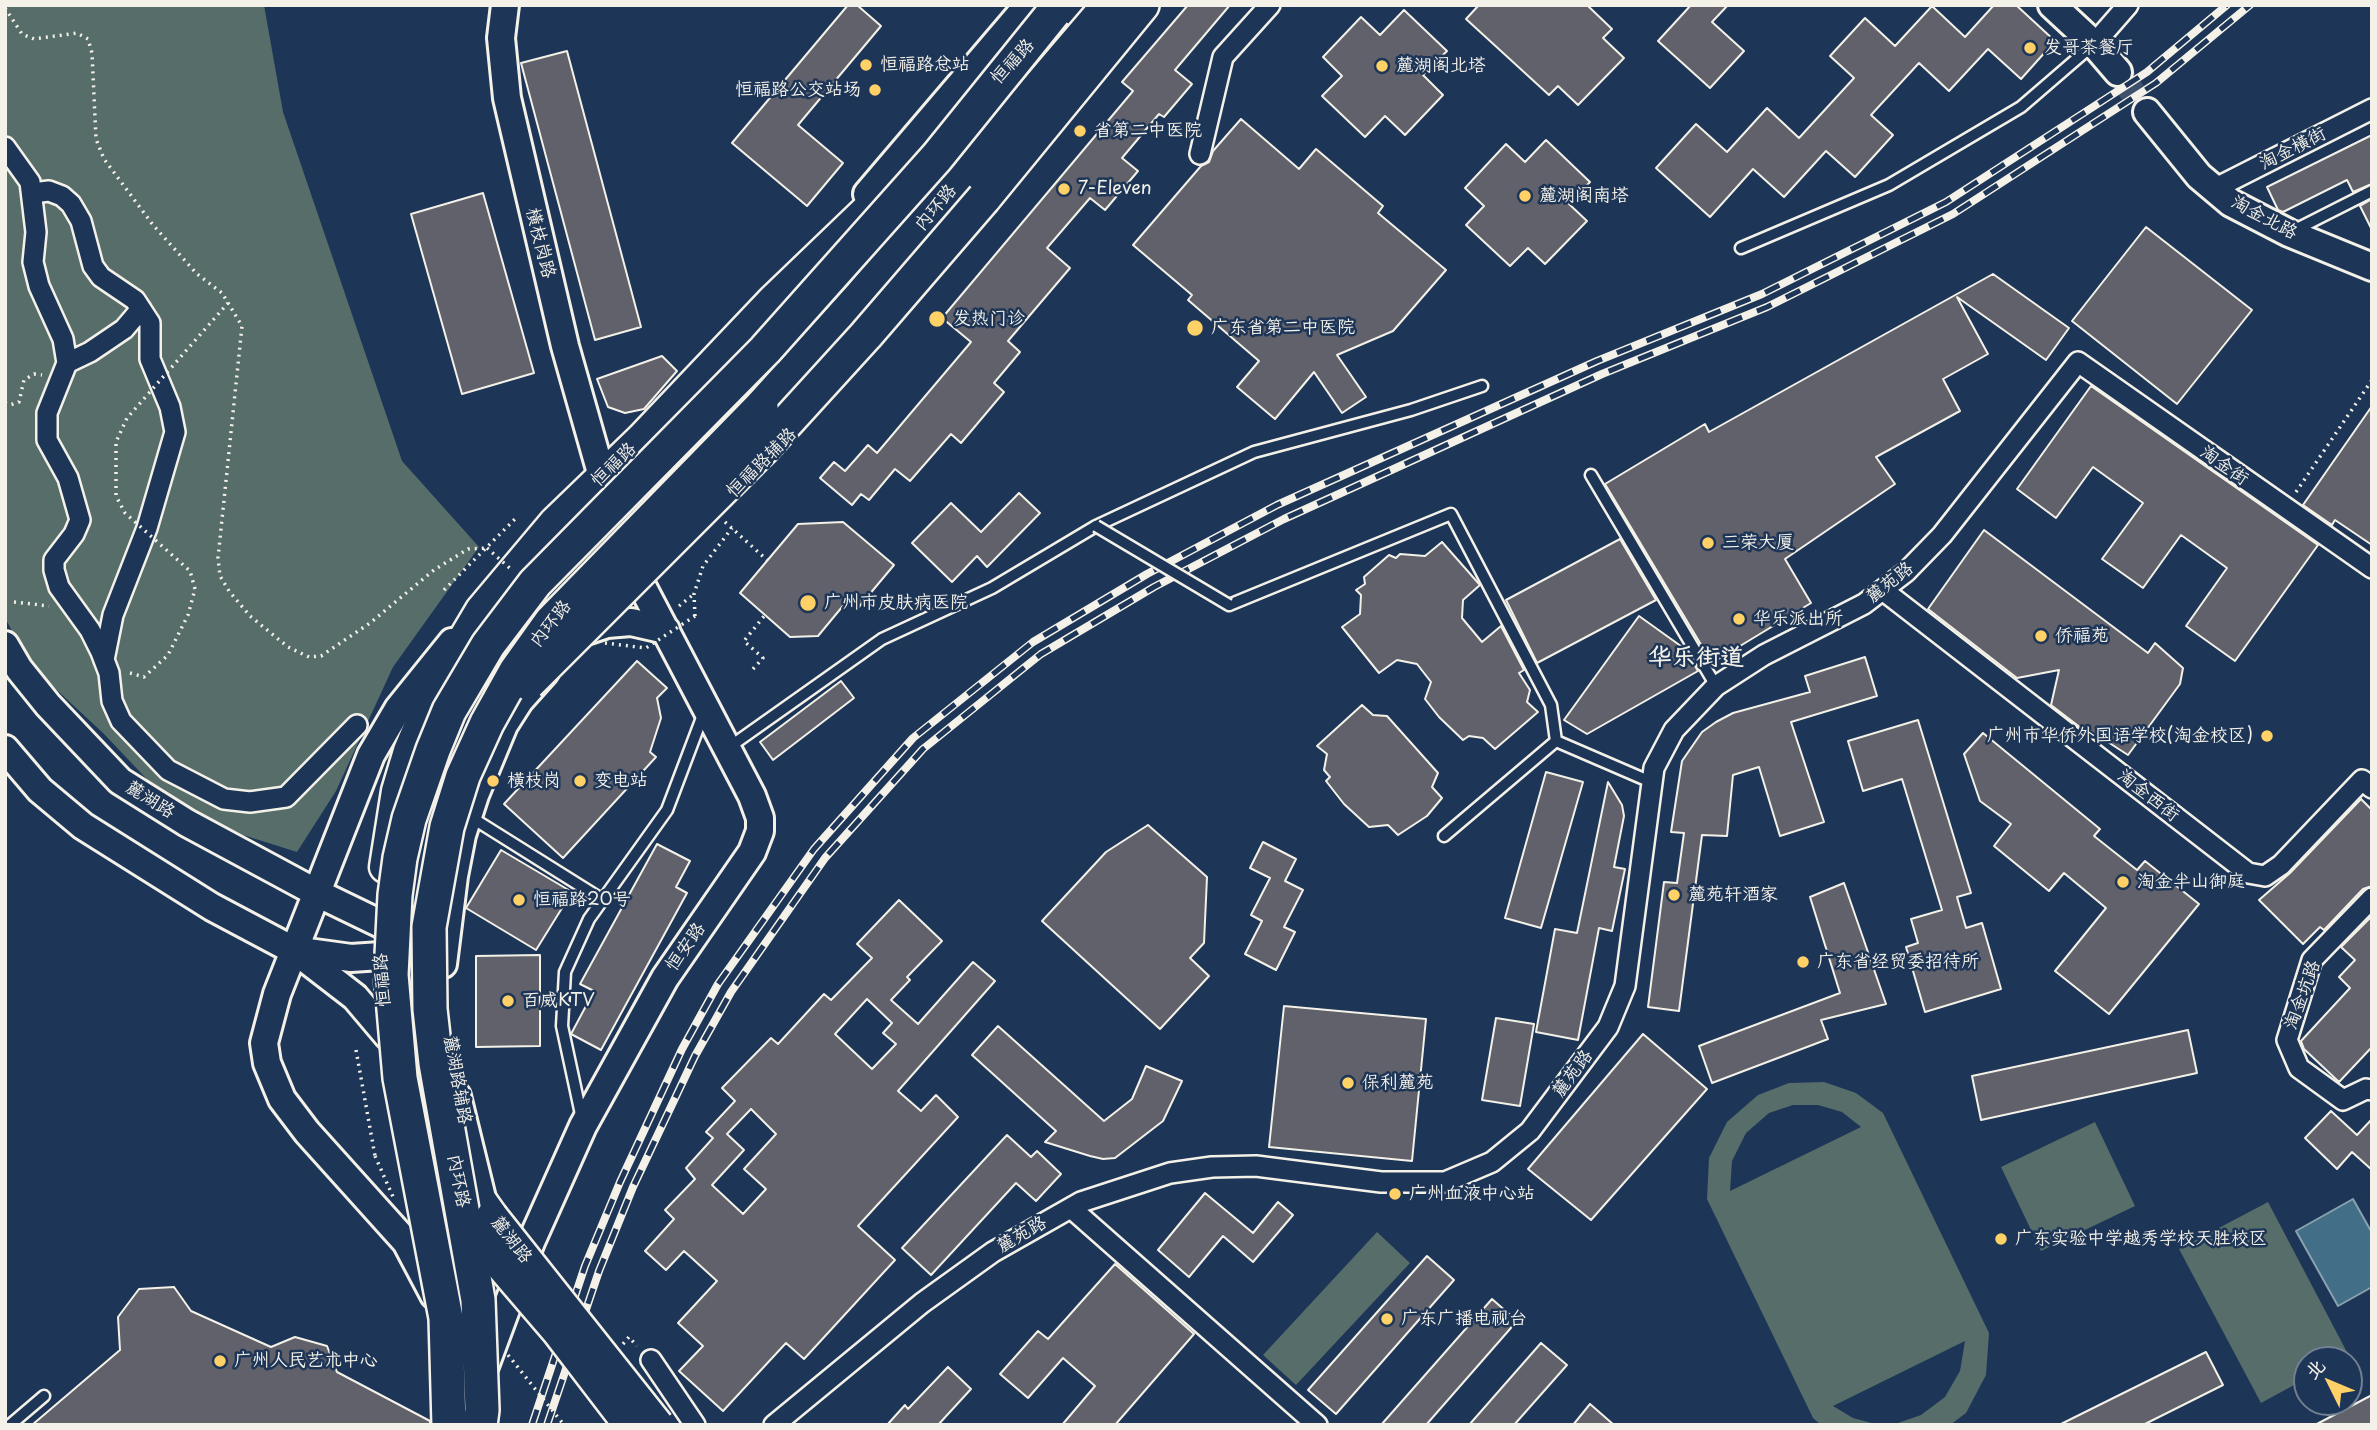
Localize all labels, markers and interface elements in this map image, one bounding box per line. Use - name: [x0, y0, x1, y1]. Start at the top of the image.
- street label: 恒福路: [987, 35, 1039, 89]
- place label: 发哥茶餐厅: [2044, 37, 2134, 59]
- marker: 发哥茶餐厅: [2022, 40, 2038, 56]
- place label: 恒福路总站: [880, 54, 970, 76]
- place label: 麓湖阁北塔: [1396, 55, 1486, 77]
- marker: 恒福路总站: [858, 57, 874, 73]
- marker: 麓湖阁北塔: [1374, 58, 1390, 74]
- place label: 恒福路公交站场: [735, 79, 861, 101]
- marker: 恒福路公交站场: [867, 82, 883, 98]
- place label: 省第二中医院: [1094, 120, 1202, 142]
- marker: 省第二中医院: [1072, 123, 1088, 139]
- street label: 淘金横街: [2256, 123, 2330, 175]
- place label: 7-Eleven: [1078, 178, 1152, 200]
- street label: 内环路: [910, 180, 962, 236]
- marker: 7-Eleven: [1056, 181, 1072, 197]
- place label: 麓湖阁南塔: [1539, 185, 1629, 207]
- marker: 麓湖阁南塔: [1517, 188, 1533, 204]
- street label: 淘金北路: [2227, 192, 2301, 244]
- street label: 横枝岗路: [521, 205, 559, 281]
- place label: 发热门诊: [953, 308, 1025, 330]
- marker: 发热门诊: [927, 309, 947, 329]
- place label: 广东省第二中医院: [1211, 317, 1355, 339]
- marker: 广东省第二中医院: [1185, 318, 1205, 338]
- street label: 恒福路辅路: [723, 424, 801, 502]
- street label: 恒福路: [587, 438, 641, 492]
- street label: 淘金街: [2196, 442, 2252, 490]
- place label: 三荣大厦: [1722, 532, 1794, 554]
- marker: 三荣大厦: [1700, 535, 1716, 551]
- street label: 麓苑路: [1862, 558, 1918, 608]
- place label: 广州市皮肤病医院: [824, 592, 968, 614]
- marker: 广州市皮肤病医院: [798, 593, 818, 613]
- street label: 内环路: [526, 596, 576, 652]
- place label: 华乐派出所: [1753, 608, 1843, 630]
- marker: 华乐派出所: [1731, 611, 1747, 627]
- place label: 侨福苑: [2055, 625, 2109, 647]
- marker: 侨福苑: [2033, 628, 2049, 644]
- district label: 华乐街道: [1648, 644, 1744, 672]
- place label: 广州市华侨外国语学校(淘金校区): [1987, 725, 2253, 747]
- marker: 广州市华侨外国语学校(淘金校区): [2259, 728, 2275, 744]
- street label: 淘金西街: [2113, 765, 2183, 827]
- place label: 横枝岗: [507, 770, 561, 792]
- place label: 变电站: [594, 770, 648, 792]
- marker: 横枝岗: [485, 773, 501, 789]
- marker: 变电站: [572, 773, 588, 789]
- street label: 麓湖路: [121, 777, 179, 823]
- place label: 淘金半山御庭: [2137, 871, 2245, 893]
- marker: 淘金半山御庭: [2115, 874, 2131, 890]
- place label: 麓苑轩酒家: [1688, 884, 1778, 906]
- marker: 麓苑轩酒家: [1666, 887, 1682, 903]
- place label: 恒福路20号: [533, 889, 631, 911]
- marker: 恒福路20号: [511, 892, 527, 908]
- street label: 恒安路: [662, 919, 710, 975]
- place label: 广东省经贸委招待所: [1817, 951, 1979, 973]
- street label: 恒福路: [370, 952, 396, 1008]
- marker: 广东省经贸委招待所: [1795, 954, 1811, 970]
- street label: 淘金坑路: [2281, 957, 2325, 1033]
- place label: 百威KTV: [522, 990, 595, 1012]
- marker: 百威KTV: [500, 993, 516, 1009]
- street label: 麓湖路辅路: [439, 1034, 475, 1126]
- street label: 麓苑路: [1548, 1046, 1598, 1102]
- place label: 保利麓苑: [1362, 1072, 1434, 1094]
- marker: 保利麓苑: [1340, 1075, 1356, 1091]
- street label: 内环路: [442, 1152, 474, 1210]
- place label: 广州血液中心站: [1409, 1183, 1535, 1205]
- marker: 广州血液中心站: [1387, 1186, 1403, 1202]
- street label: 麓湖路: [486, 1212, 536, 1268]
- street label: 麓苑路: [993, 1212, 1051, 1258]
- place label: 广东实验中学越秀学校天胜校区: [2015, 1228, 2267, 1250]
- marker: 广东实验中学越秀学校天胜校区: [1993, 1231, 2009, 1247]
- place label: 广东广播电视台: [1401, 1308, 1527, 1330]
- marker: 广东广播电视台: [1379, 1311, 1395, 1327]
- north arrow: [2293, 1346, 2363, 1416]
- place label: 广州人民艺术中心: [234, 1350, 378, 1372]
- text: 北: [2297, 1352, 2331, 1385]
- marker: 广州人民艺术中心: [212, 1353, 228, 1369]

